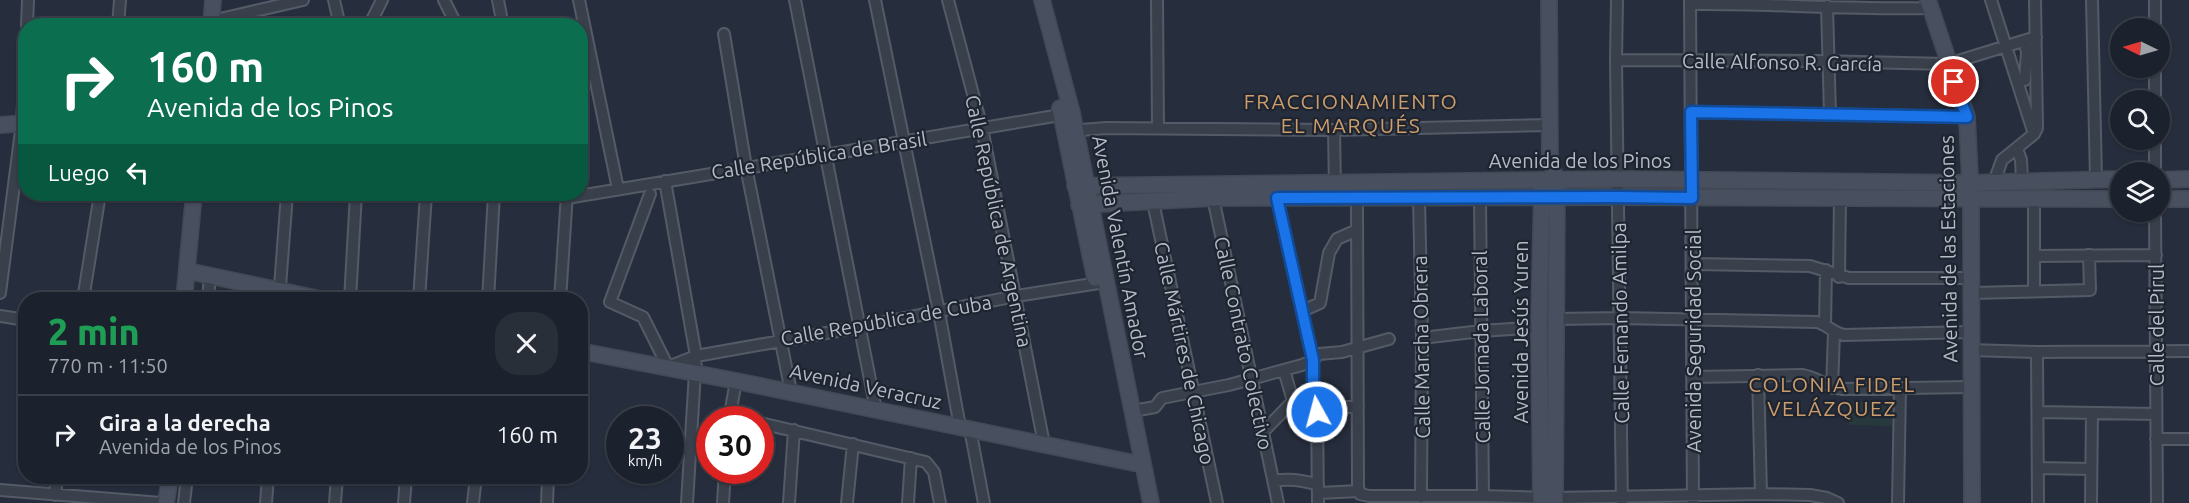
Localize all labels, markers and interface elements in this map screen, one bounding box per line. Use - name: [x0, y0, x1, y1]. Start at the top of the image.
- north arrow: [2110, 18, 2170, 78]
- map controls: [2110, 18, 2170, 222]
- icon: right: [48, 42, 126, 120]
- text: 160 m: [147, 43, 264, 90]
- street label: Calle Alfonso R. García: [1682, 49, 1882, 75]
- pin: [1928, 56, 1979, 107]
- icon: arrive: [1937, 65, 1970, 98]
- district label: FRACCIONAMIENTO EL MARQUÉS: [1244, 89, 1458, 137]
- button: search: [2110, 90, 2170, 150]
- text: Avenida de los Pinos: [147, 92, 393, 122]
- street label: Calle República de Argentina: [961, 93, 1037, 349]
- street label: Calle República de Brasil: [710, 127, 928, 183]
- street label: Avenida Valentín Amador: [1088, 133, 1154, 361]
- street label: Avenida de las Estaciones: [1935, 135, 1961, 363]
- street label: Avenida de los Pinos: [1489, 149, 1671, 172]
- icon: left: [121, 156, 154, 189]
- text: Luego: [48, 160, 109, 185]
- button: layers: [2110, 162, 2170, 222]
- street label: Calle Fernando Amilpa: [1607, 222, 1633, 424]
- street label: Avenida Seguridad Social: [1682, 229, 1705, 453]
- street label: Calle Contrato Colectivo: [1210, 234, 1278, 452]
- street label: Calle Mártires de Chicago: [1150, 240, 1220, 466]
- street label: Avenida Jesús Yuren: [1509, 240, 1532, 424]
- street label: Calle Jornada Laboral: [1468, 250, 1494, 444]
- street label: Calle Marcha Obrera: [1408, 255, 1434, 439]
- street label: Calle del Pirul: [2145, 264, 2168, 386]
- street label: Calle República de Cuba: [779, 290, 993, 350]
- text: 2 min: [48, 311, 140, 352]
- button: close: [495, 312, 558, 375]
- text: 770 m · 11:50: [48, 354, 168, 377]
- street label: Avenida Veracruz: [788, 359, 944, 413]
- district label: COLONIA FIDEL VELÁZQUEZ: [1748, 372, 1916, 420]
- position arrow: [1285, 380, 1349, 444]
- speed limit sign: 30: [696, 406, 774, 484]
- text: Gira a la derecha: [99, 410, 271, 435]
- icon: right: [48, 418, 81, 451]
- text: 23: [628, 421, 662, 455]
- text: 160 m: [497, 422, 558, 447]
- text: Avenida de los Pinos: [99, 435, 281, 458]
- text: km/h: [628, 452, 662, 469]

